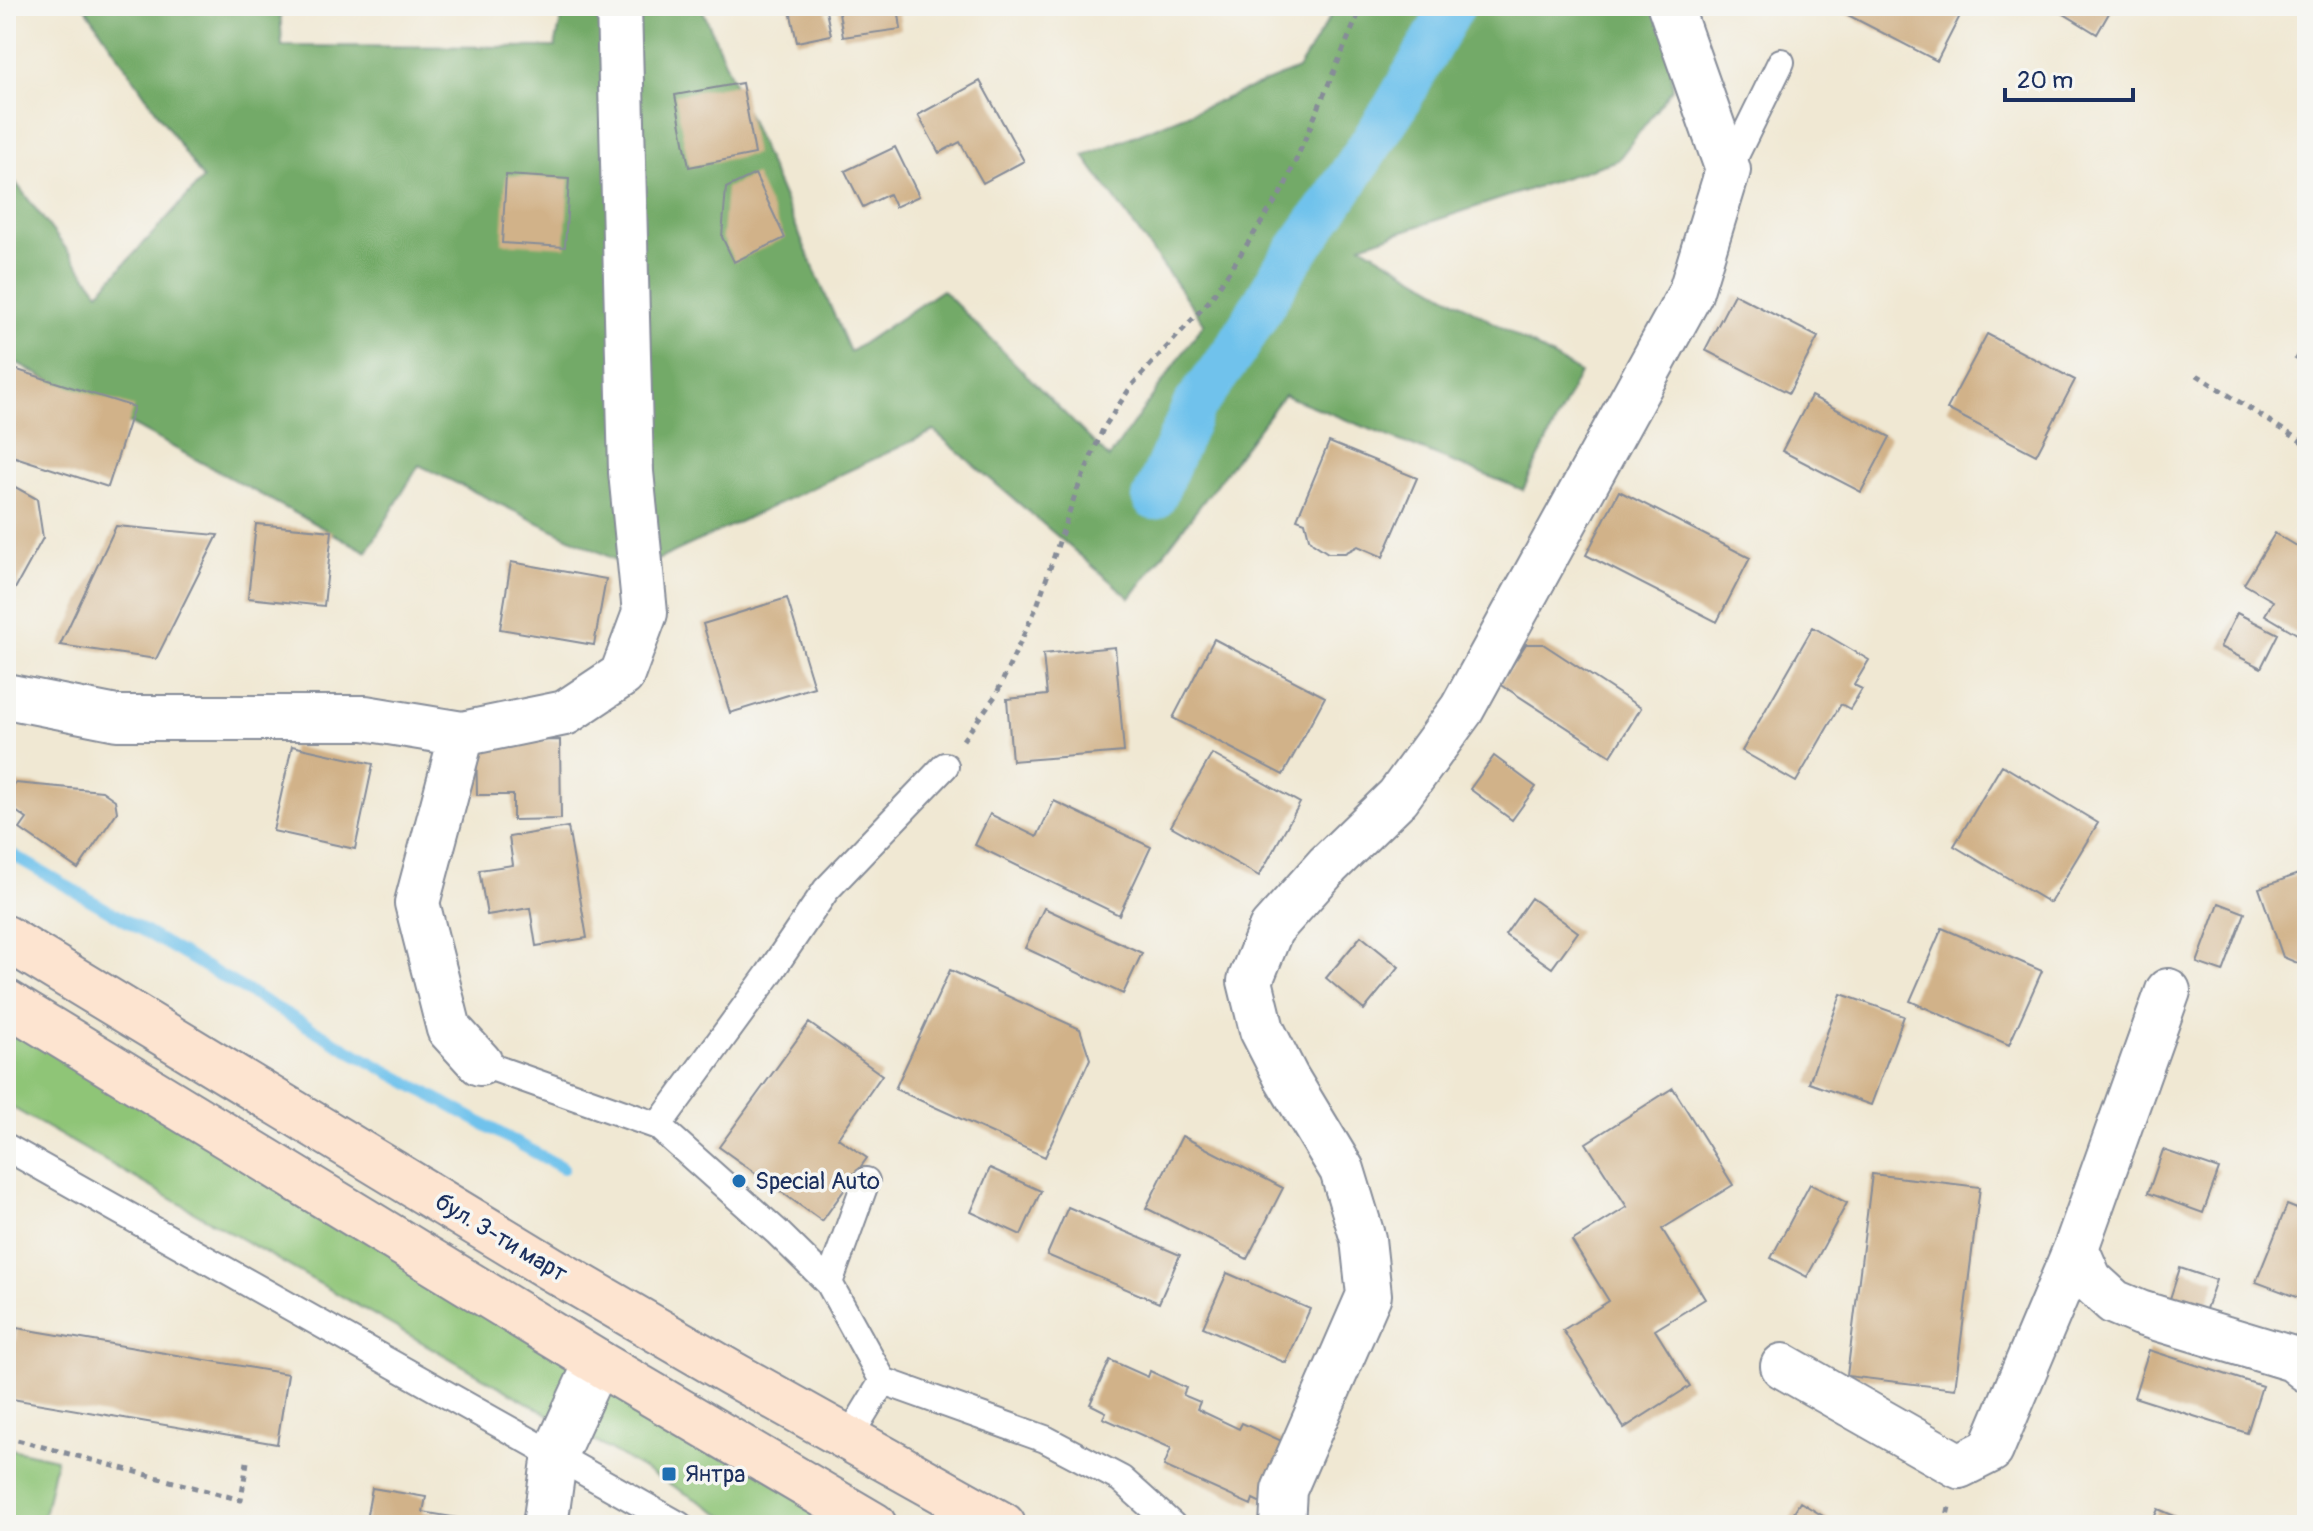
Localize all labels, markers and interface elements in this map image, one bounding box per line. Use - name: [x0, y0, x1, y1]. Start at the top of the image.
- scale bar: [2005, 52, 2133, 102]
- text: 20 m: [2017, 66, 2073, 95]
- place label: Special Auto: [755, 1167, 880, 1196]
- marker: Special Auto: [730, 1172, 748, 1190]
- street label: бул. 3-ти март: [430, 1187, 572, 1289]
- place label: Янтра: [685, 1460, 745, 1489]
- marker: Янтра: [660, 1465, 678, 1483]

